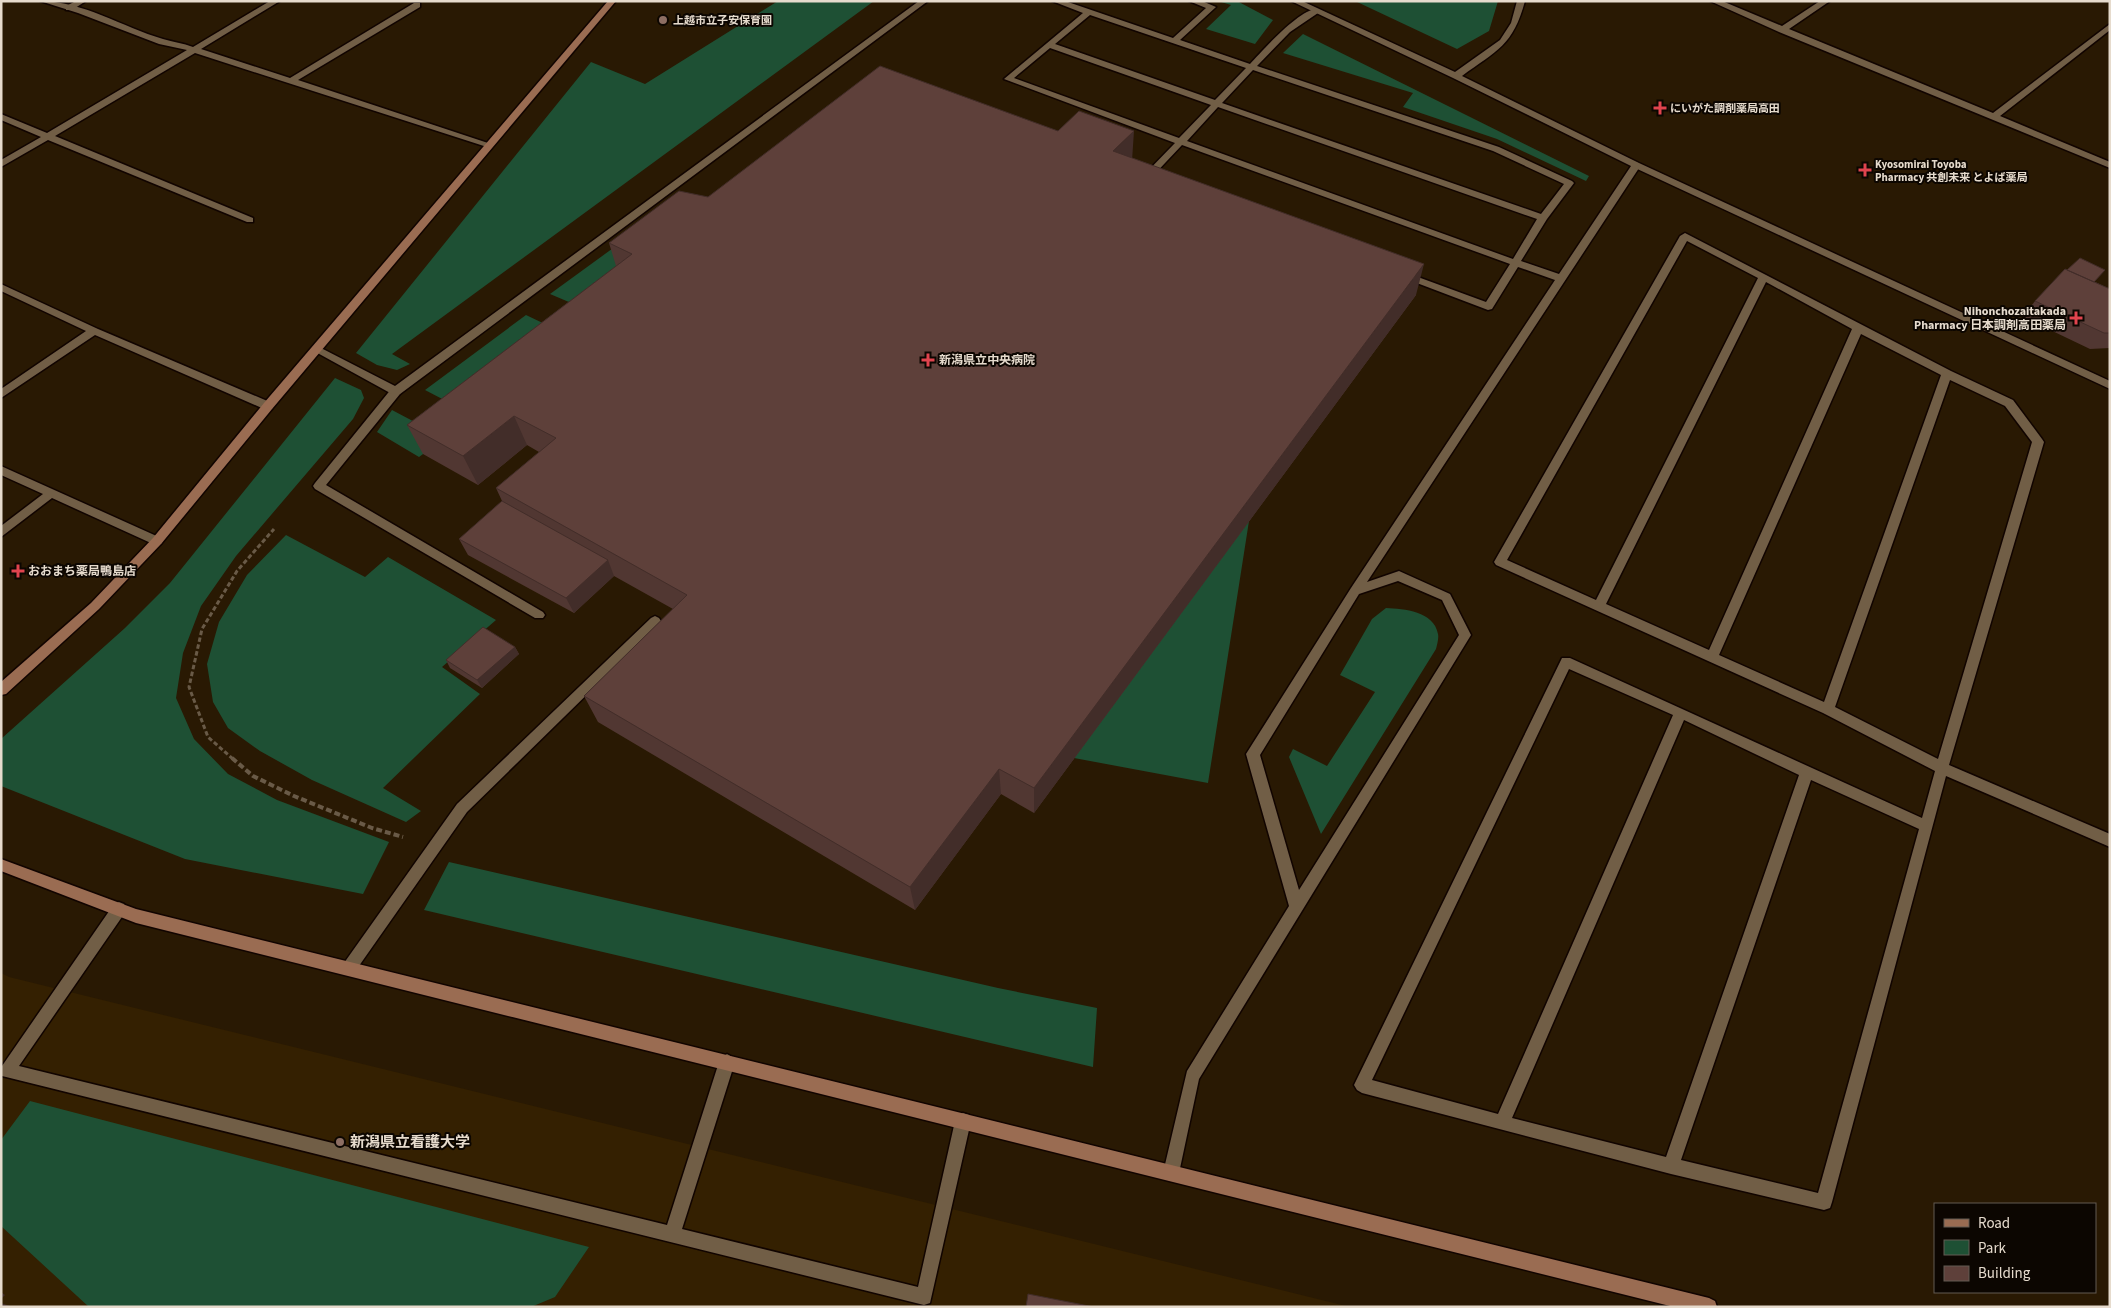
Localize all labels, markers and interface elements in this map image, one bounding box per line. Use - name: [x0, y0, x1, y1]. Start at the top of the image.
- place label: 上越市立子安保育園: [673, 13, 772, 28]
- marker: 上越市立子安保育園: [657, 14, 669, 26]
- place label: にいがた調剤薬局高田: [1670, 101, 1780, 116]
- marker: にいがた調剤薬局高田: [1654, 102, 1666, 114]
- place label: Kyosomirai Toyoba Pharmacy 共創未来 とよば薬局: [1875, 157, 2028, 185]
- marker: Kyosomirai Toyoba Pharmacy 共創未来 とよば薬局: [1859, 164, 1871, 176]
- place label: Nihonchozaitakada Pharmacy 日本調剤高田薬局: [1914, 303, 2066, 334]
- marker: Nihonchozaitakada Pharmacy 日本調剤高田薬局: [2070, 312, 2082, 324]
- place label: 新潟県立中央病院: [939, 352, 1035, 369]
- marker: 新潟県立中央病院: [921, 353, 935, 367]
- place label: おおまち薬局鴨島店: [28, 563, 136, 580]
- marker: おおまち薬局鴨島店: [12, 565, 24, 577]
- place label: 新潟県立看護大学: [350, 1132, 470, 1153]
- marker: 新潟県立看護大学: [334, 1136, 346, 1148]
- legend: [1934, 1203, 2096, 1293]
- text: Road: [1978, 1213, 2010, 1234]
- text: Park: [1978, 1238, 2007, 1259]
- text: Building: [1978, 1263, 2031, 1284]

